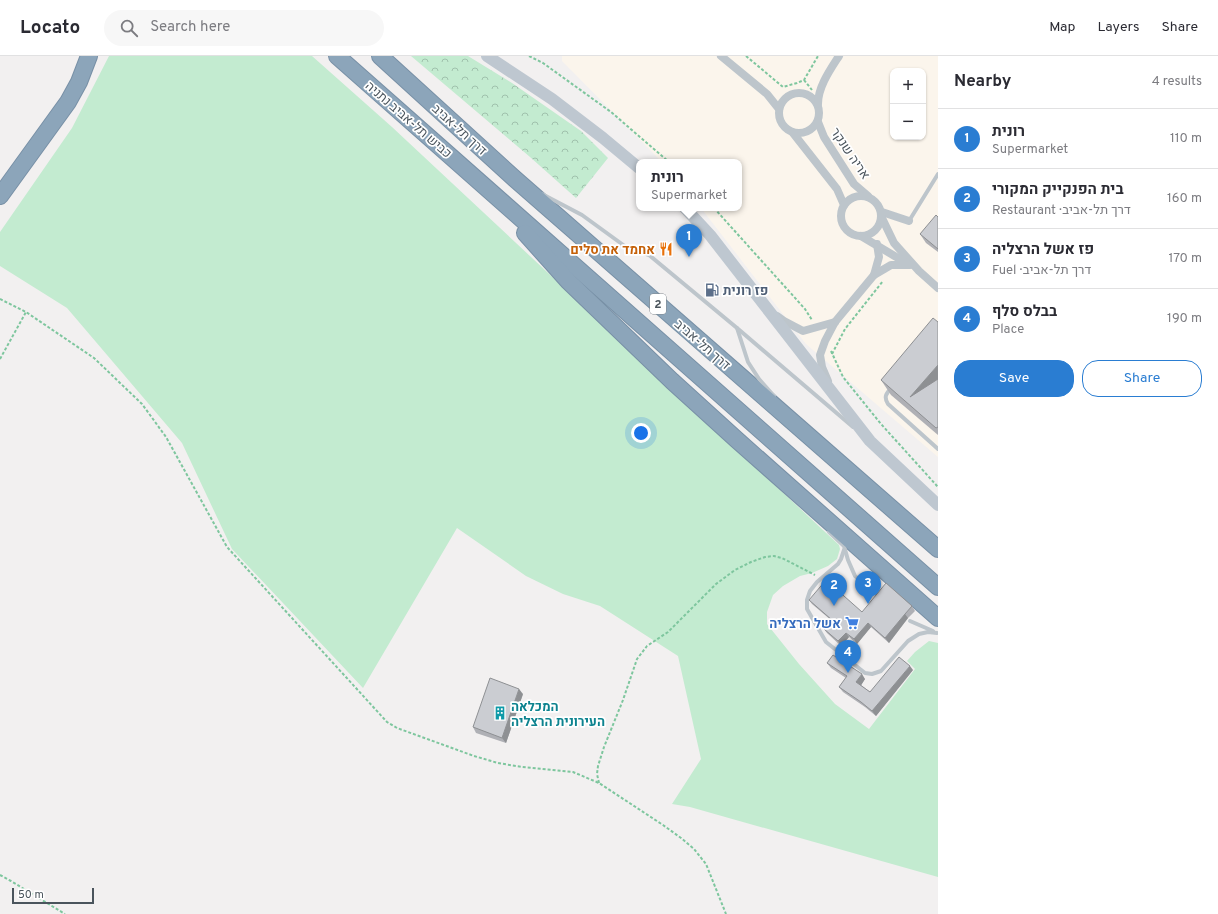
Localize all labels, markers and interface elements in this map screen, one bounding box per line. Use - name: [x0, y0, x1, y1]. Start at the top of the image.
- search box: [104, 10, 384, 46]
- text: Locato: [20, 16, 80, 40]
- icon: search: [118, 17, 140, 39]
- text: Search here: [150, 18, 230, 37]
- text: Map: [1049, 19, 1075, 36]
- text: Layers: [1097, 19, 1139, 36]
- text: Share: [1161, 19, 1198, 36]
- map controls: [890, 68, 926, 140]
- button: +: [890, 68, 926, 104]
- text: Nearby: [954, 71, 1011, 93]
- text: 4 results: [1152, 74, 1202, 90]
- street label: כביש תל-אביב נתניה: [361, 79, 454, 162]
- street label: דרך תל-אביב: [428, 102, 490, 160]
- button: −: [890, 104, 926, 140]
- text: רונית: [992, 123, 1025, 142]
- street label: אריה שנקר: [826, 125, 872, 183]
- text: 1: [964, 131, 970, 147]
- text: 110 m: [1170, 131, 1202, 147]
- text: Supermarket: [992, 142, 1068, 158]
- popup: [636, 159, 742, 211]
- text: רונית: [651, 169, 684, 188]
- text: בית הפנקייק המקורי: [992, 181, 1124, 200]
- text: Supermarket: [651, 188, 727, 204]
- text: 2: [963, 191, 971, 207]
- text: 160 m: [1167, 191, 1202, 207]
- text: Restaurant · דרך תל-אביב: [992, 203, 1131, 219]
- pin: 1: [676, 224, 702, 257]
- restaurant icon: אחמד את סלים: [658, 241, 674, 257]
- text: פז אשל הרצליה: [992, 241, 1094, 260]
- place label: אחמד את סלים: [570, 243, 655, 259]
- text: 3: [963, 251, 971, 267]
- text: 170 m: [1168, 251, 1202, 267]
- text: Fuel · דרך תל-אביב: [992, 263, 1091, 279]
- fuel station icon: פז רונית: [704, 282, 720, 298]
- place label: פז רונית: [723, 284, 768, 300]
- road number: 2: [650, 294, 666, 314]
- text: בבלס סלף: [992, 303, 1057, 322]
- text: 4: [963, 311, 971, 327]
- text: 190 m: [1167, 311, 1202, 327]
- street label: דרך תל-אביב: [671, 317, 733, 374]
- text: Place: [992, 322, 1024, 338]
- button: Save: [954, 360, 1074, 397]
- button: Share: [1082, 360, 1202, 397]
- your location: [631, 423, 651, 443]
- pin: 3: [855, 571, 881, 604]
- pin: 2: [821, 573, 847, 606]
- supermarket icon: אשל הרצליה: [844, 615, 860, 631]
- place label: אשל הרצליה: [769, 617, 841, 633]
- pin: 4: [835, 640, 861, 673]
- place label: המכלאה העירונית הרצליה: [511, 700, 605, 731]
- building icon: המכלאה העירונית הרצליה: [492, 705, 508, 721]
- scale bar: [12, 886, 94, 905]
- text: 50 m: [18, 888, 44, 902]

